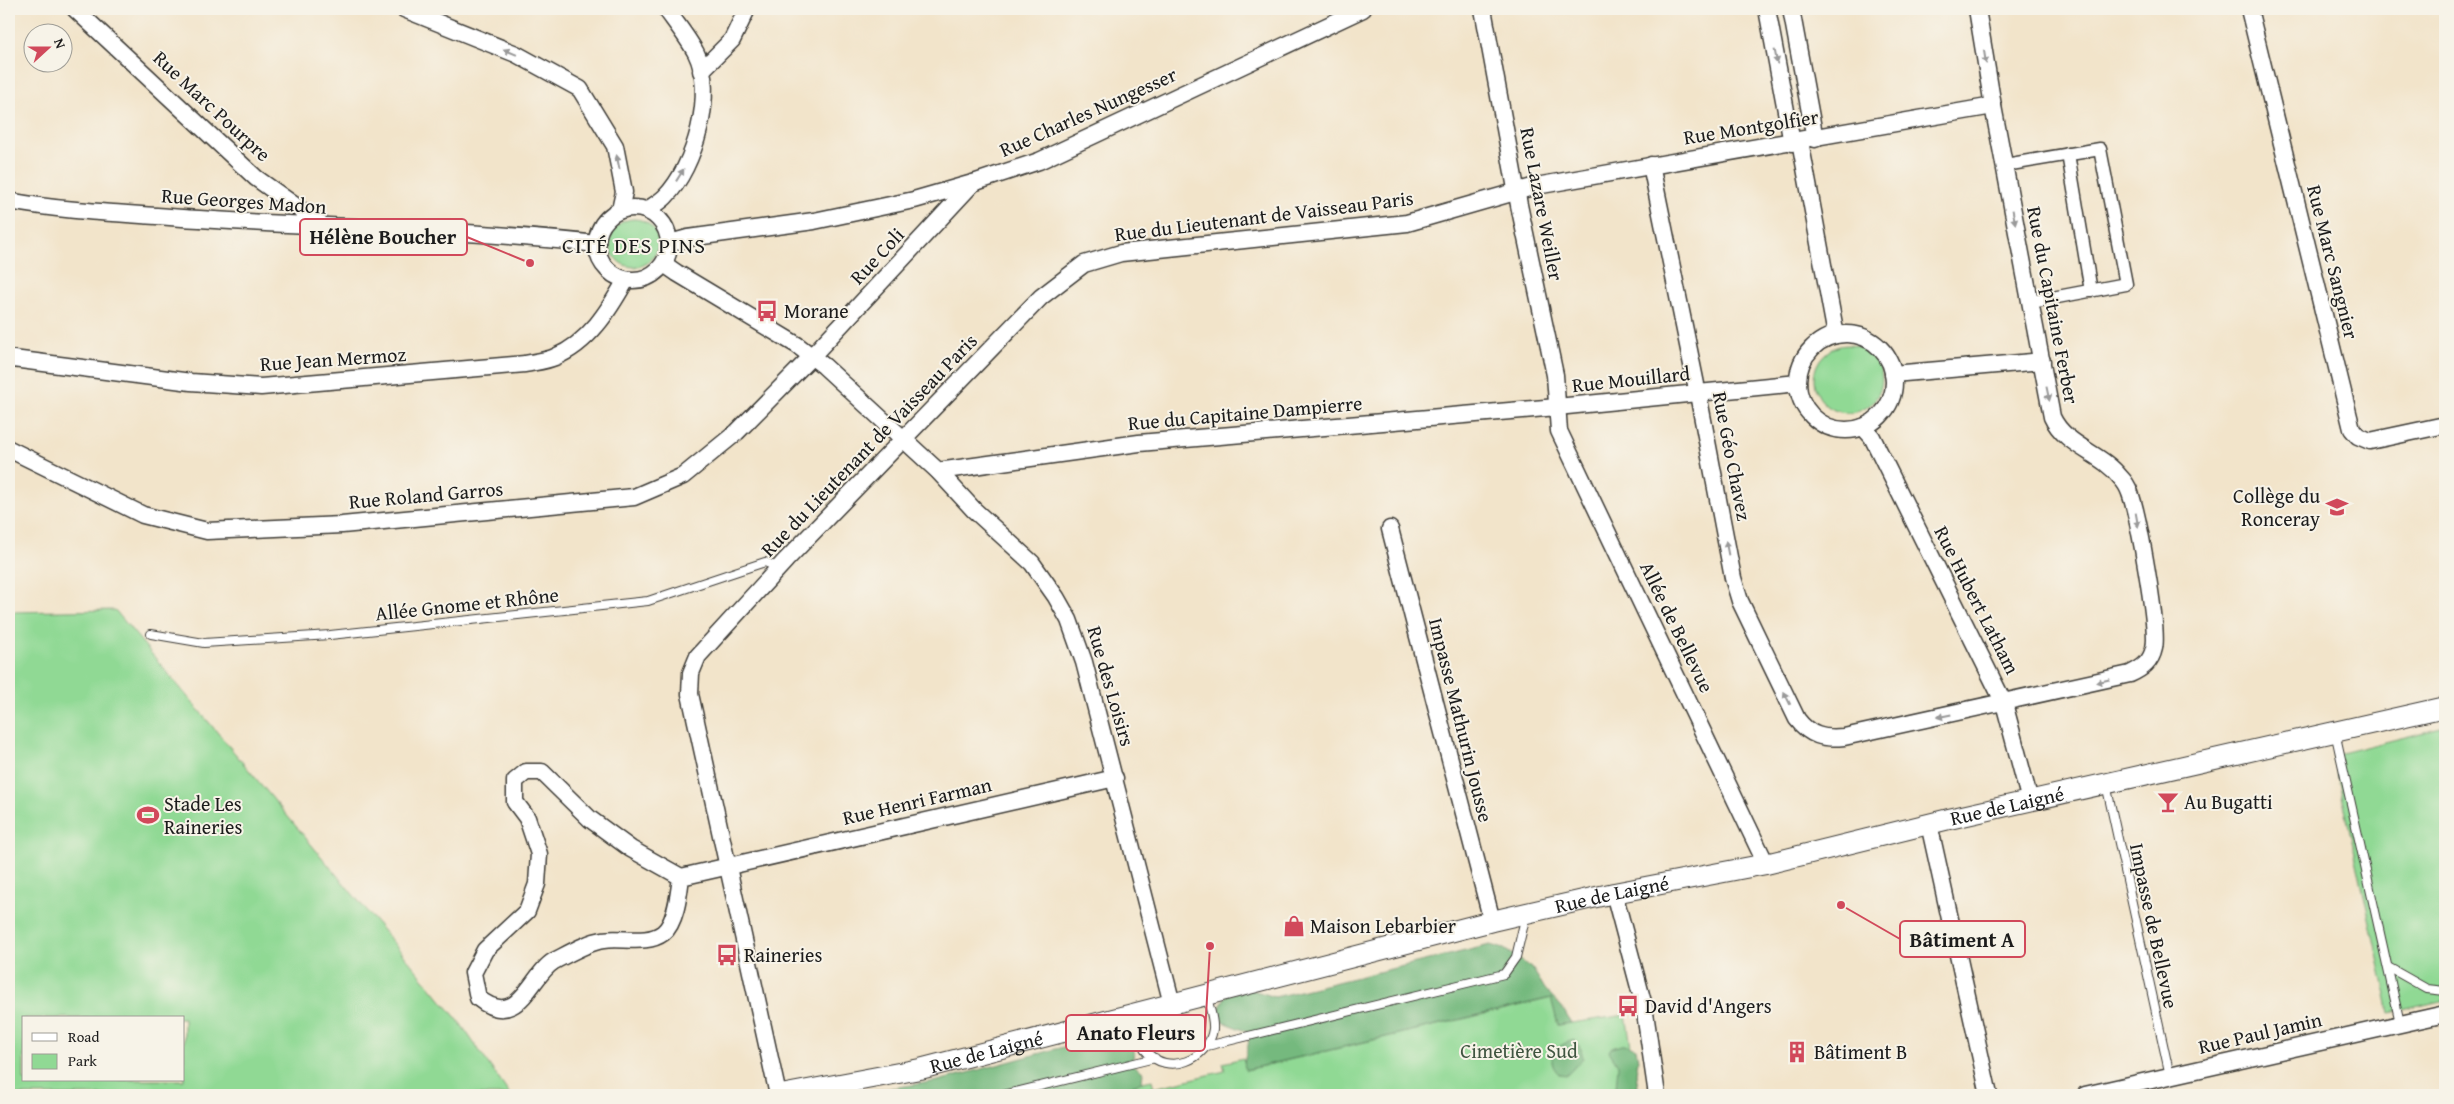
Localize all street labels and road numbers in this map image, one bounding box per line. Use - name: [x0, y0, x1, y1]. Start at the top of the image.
- street label: Rue Marc Pourpre: [147, 43, 278, 168]
- street label: Rue Charles Nungesser: [995, 59, 1181, 164]
- street label: Rue Montgolfier: [1681, 102, 1821, 152]
- street label: Rue Lazare Weiller: [1513, 125, 1572, 283]
- street label: Rue Georges Madon: [161, 180, 328, 221]
- street label: Rue Marc Sangnier: [2300, 182, 2367, 342]
- street label: Rue du Lieutenant de Vaisseau Paris: [1113, 183, 1415, 248]
- street label: Rue du Capitaine Ferber: [2020, 204, 2087, 406]
- street label: Rue Coli: [843, 220, 911, 291]
- street label: Rue du Lieutenant de Vaisseau Paris: [754, 326, 984, 563]
- street label: Rue Jean Mermoz: [259, 339, 407, 378]
- street label: Rue Mouillard: [1570, 358, 1692, 399]
- street label: Rue du Capitaine Dampierre: [1127, 388, 1363, 437]
- street label: Rue Géo Chavez: [1706, 389, 1759, 523]
- street label: Rue Roland Garros: [348, 473, 504, 516]
- street label: Rue Hubert Latham: [1928, 521, 2028, 680]
- street label: Allée de Bellevue: [1633, 556, 1722, 697]
- street label: Allée Gnome et Rhône: [374, 579, 560, 628]
- street label: Impasse Mathurin Jousse: [1422, 615, 1501, 825]
- street label: Rue des Loisirs: [1080, 622, 1143, 749]
- street label: Rue Henri Farman: [840, 769, 994, 832]
- street label: Rue de Laigné: [1947, 779, 2067, 832]
- street label: Impasse de Bellevue: [2123, 841, 2186, 1011]
- street label: Rue de Laigné: [1552, 868, 1671, 920]
- street label: Rue Paul Jamin: [2195, 1004, 2325, 1061]
- street label: Rue de Laigné: [926, 1023, 1046, 1080]

